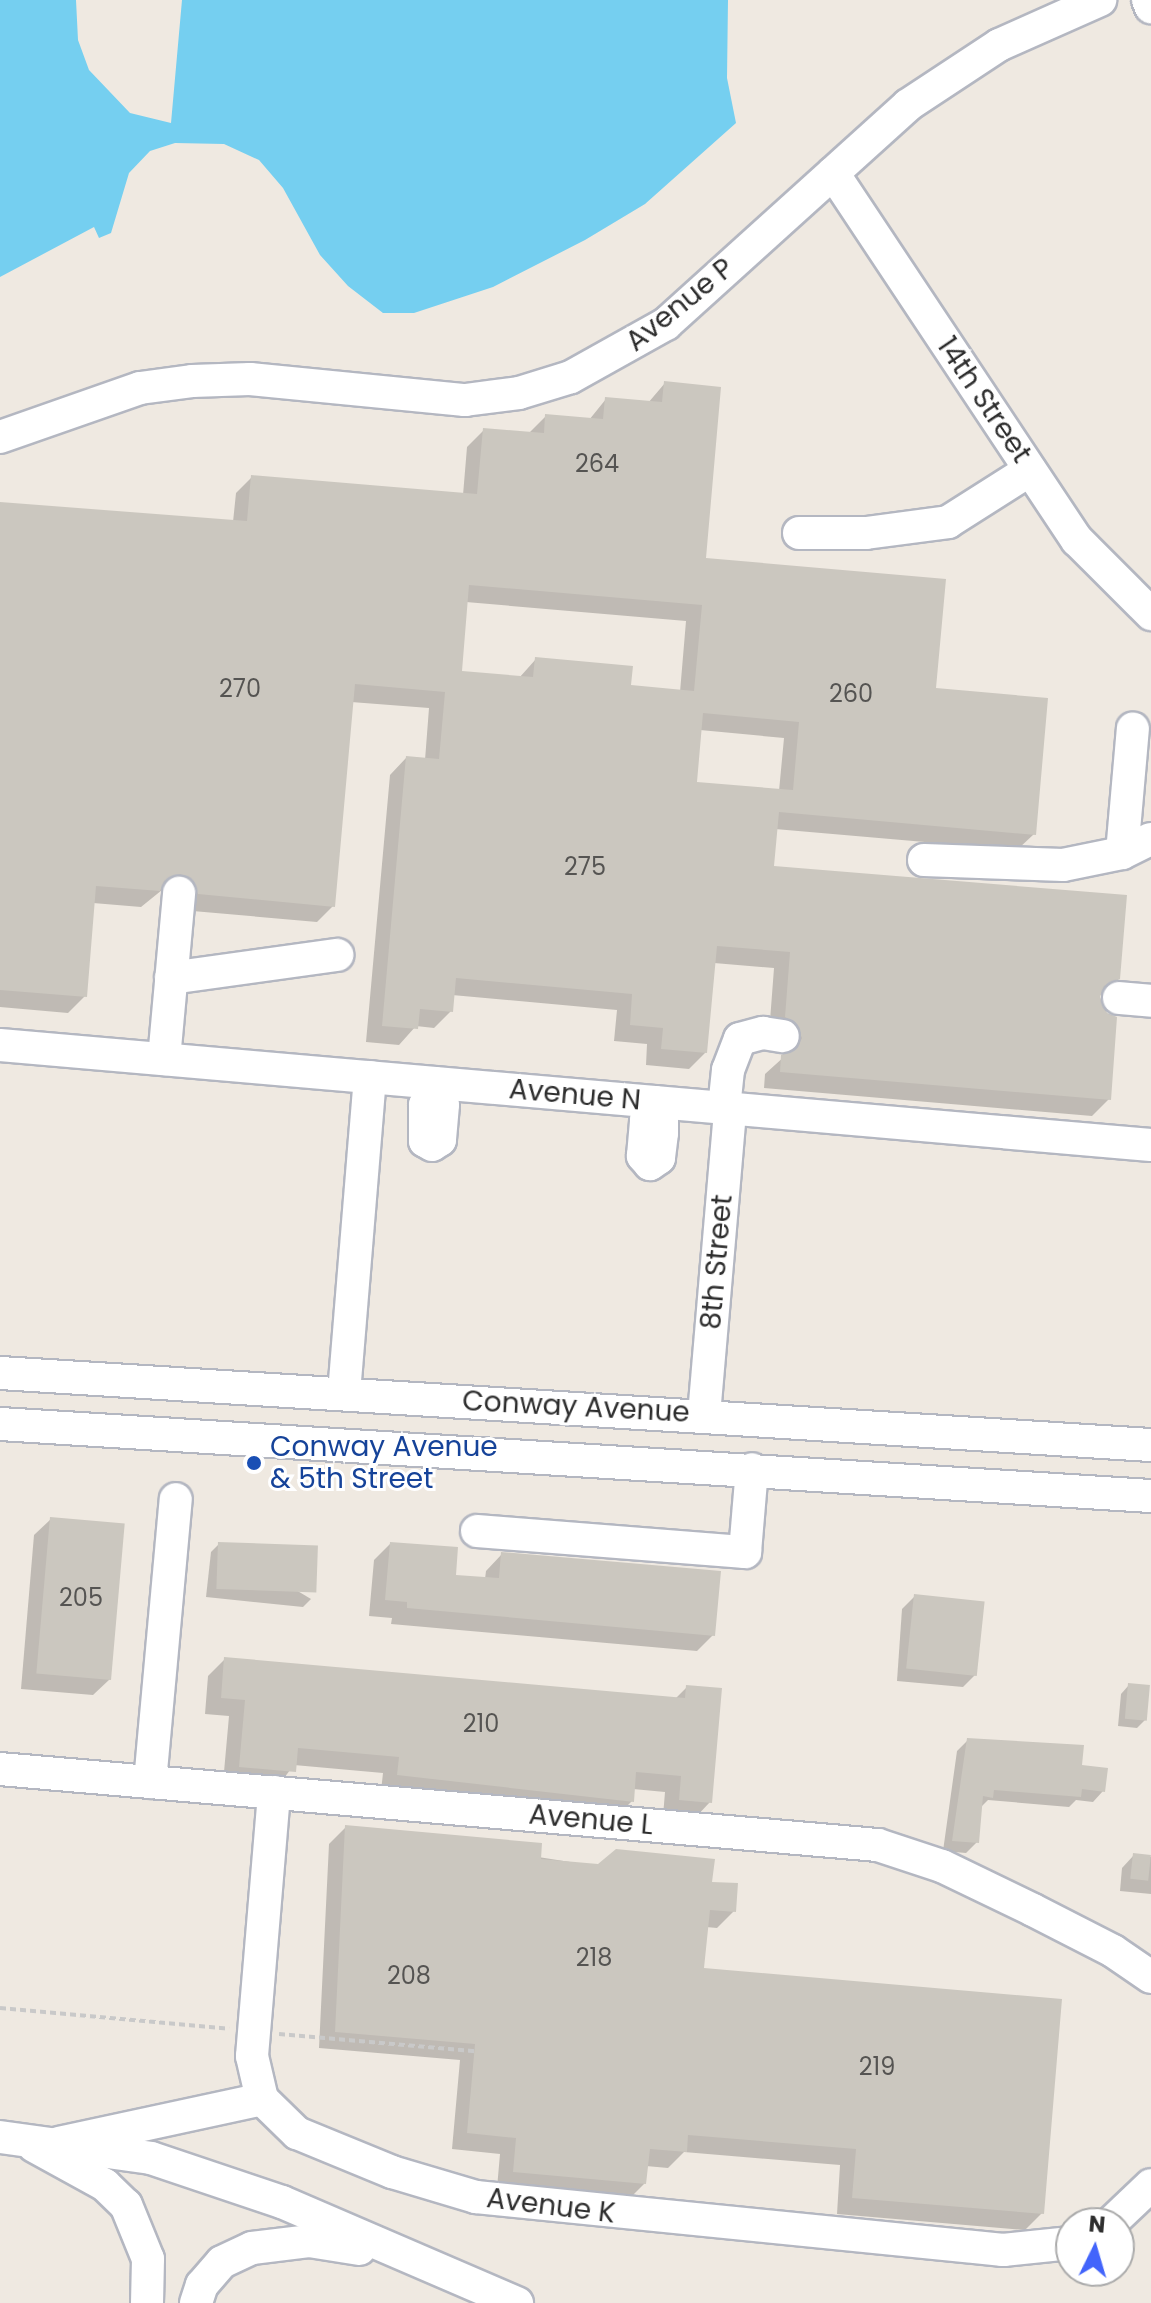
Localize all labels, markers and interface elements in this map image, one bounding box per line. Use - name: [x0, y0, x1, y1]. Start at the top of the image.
- street label: Avenue P: [619, 251, 741, 359]
- street label: 14th Street: [930, 331, 1038, 469]
- house number: 264: [575, 450, 619, 478]
- house number: 270: [219, 675, 261, 703]
- house number: 260: [829, 680, 873, 708]
- house number: 275: [564, 853, 606, 881]
- street label: Avenue N: [508, 1072, 642, 1118]
- street label: 8th Street: [694, 1193, 740, 1331]
- street label: Conway Avenue: [461, 1384, 691, 1430]
- place label: Conway Avenue & 5th Street: [270, 1430, 498, 1496]
- marker: Conway Avenue & 5th Street: [245, 1454, 263, 1472]
- house number: 205: [59, 1584, 103, 1612]
- house number: 210: [463, 1710, 499, 1738]
- street label: Avenue L: [527, 1798, 655, 1842]
- house number: 218: [576, 1944, 612, 1972]
- house number: 208: [387, 1962, 431, 1990]
- house number: 219: [859, 2053, 895, 2081]
- street label: Avenue K: [485, 2181, 617, 2231]
- north arrow: [1055, 2207, 1135, 2287]
- text: N: [1087, 2208, 1107, 2241]

